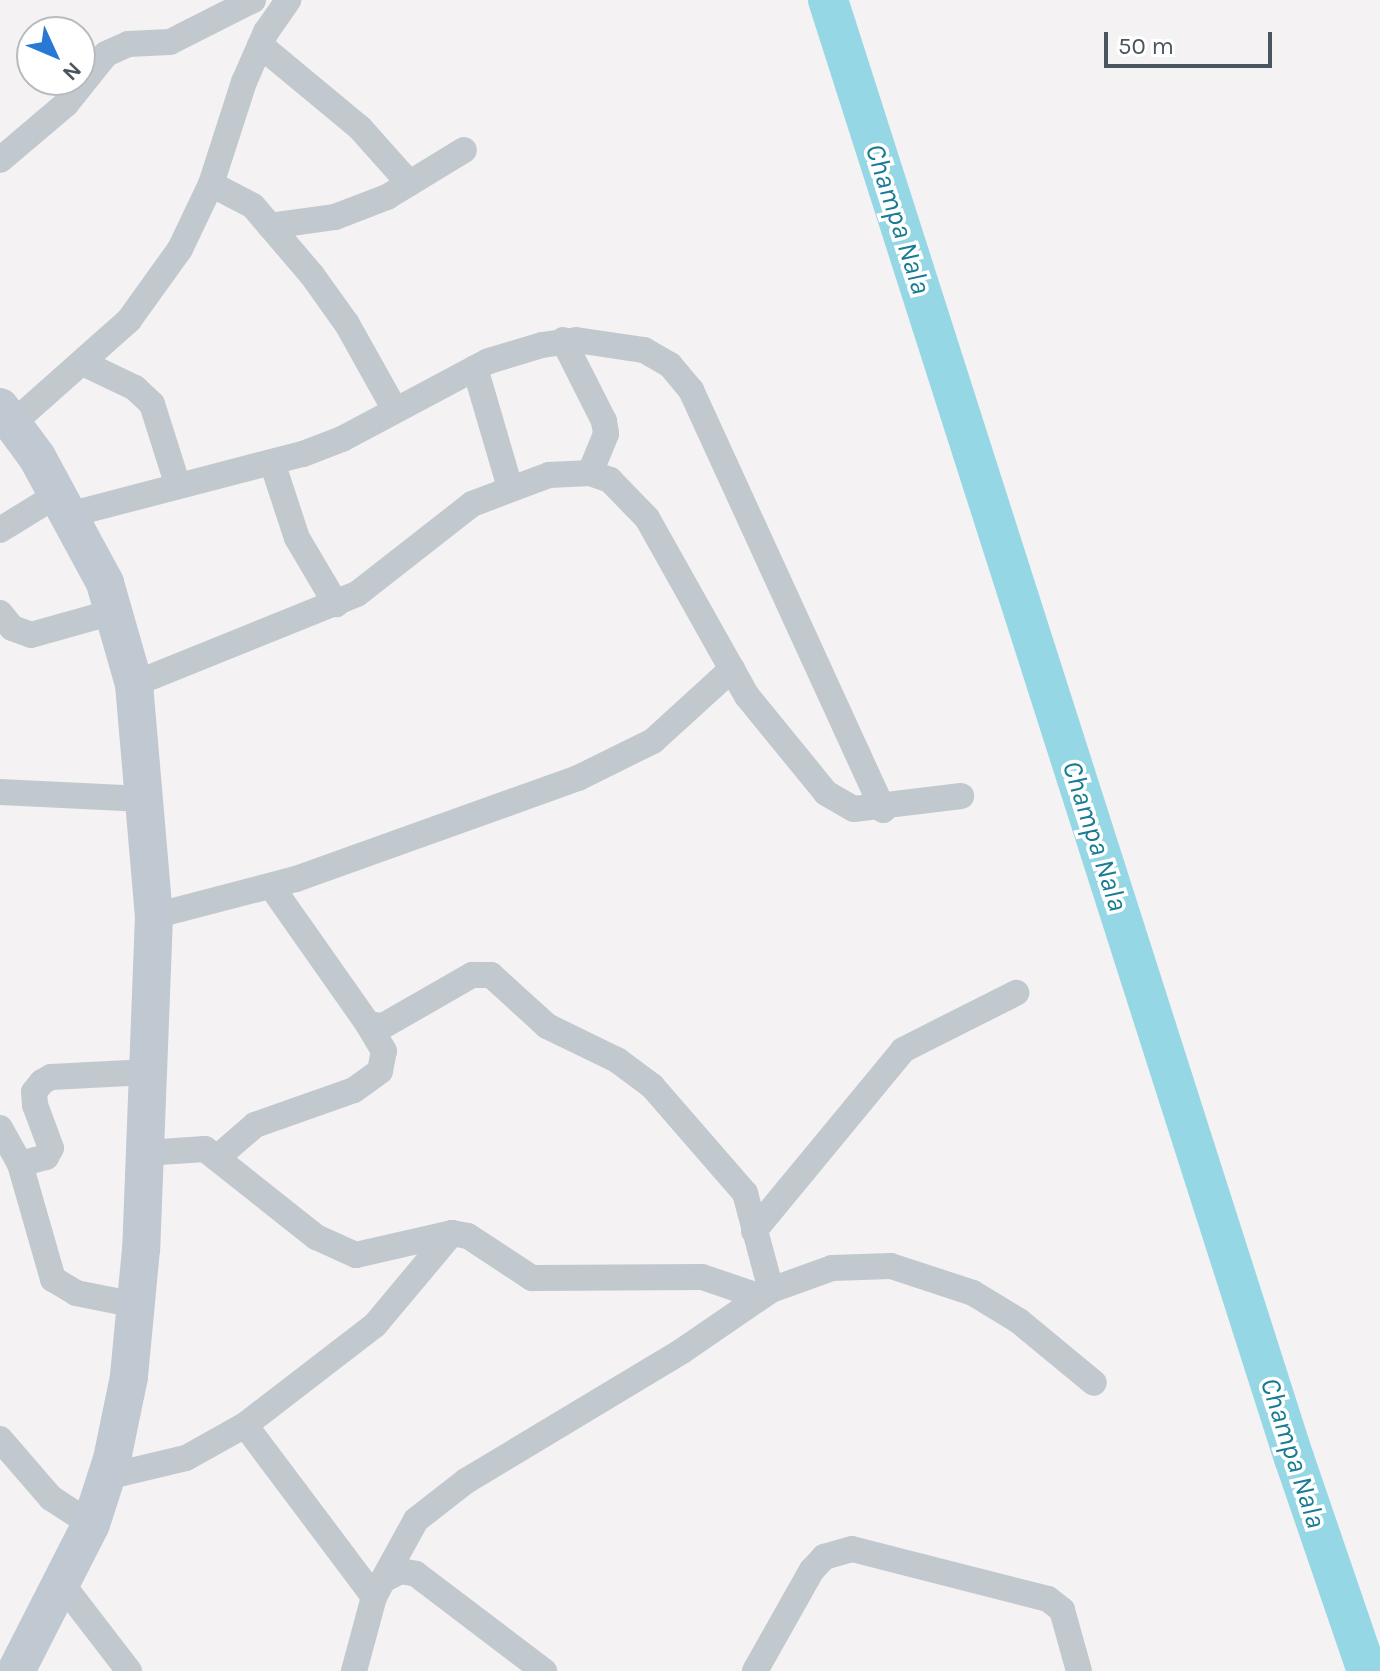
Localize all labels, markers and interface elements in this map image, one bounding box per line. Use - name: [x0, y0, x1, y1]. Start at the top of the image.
- north arrow: [16, 16, 96, 96]
- scale bar: [1108, 16, 1276, 66]
- text: 50 m: [1118, 32, 1174, 60]
- text: N: [57, 57, 87, 86]
- water label: Champa Nala: [858, 140, 938, 298]
- water label: Champa Nala: [1055, 757, 1135, 915]
- water label: Champa Nala: [1253, 1374, 1333, 1532]

